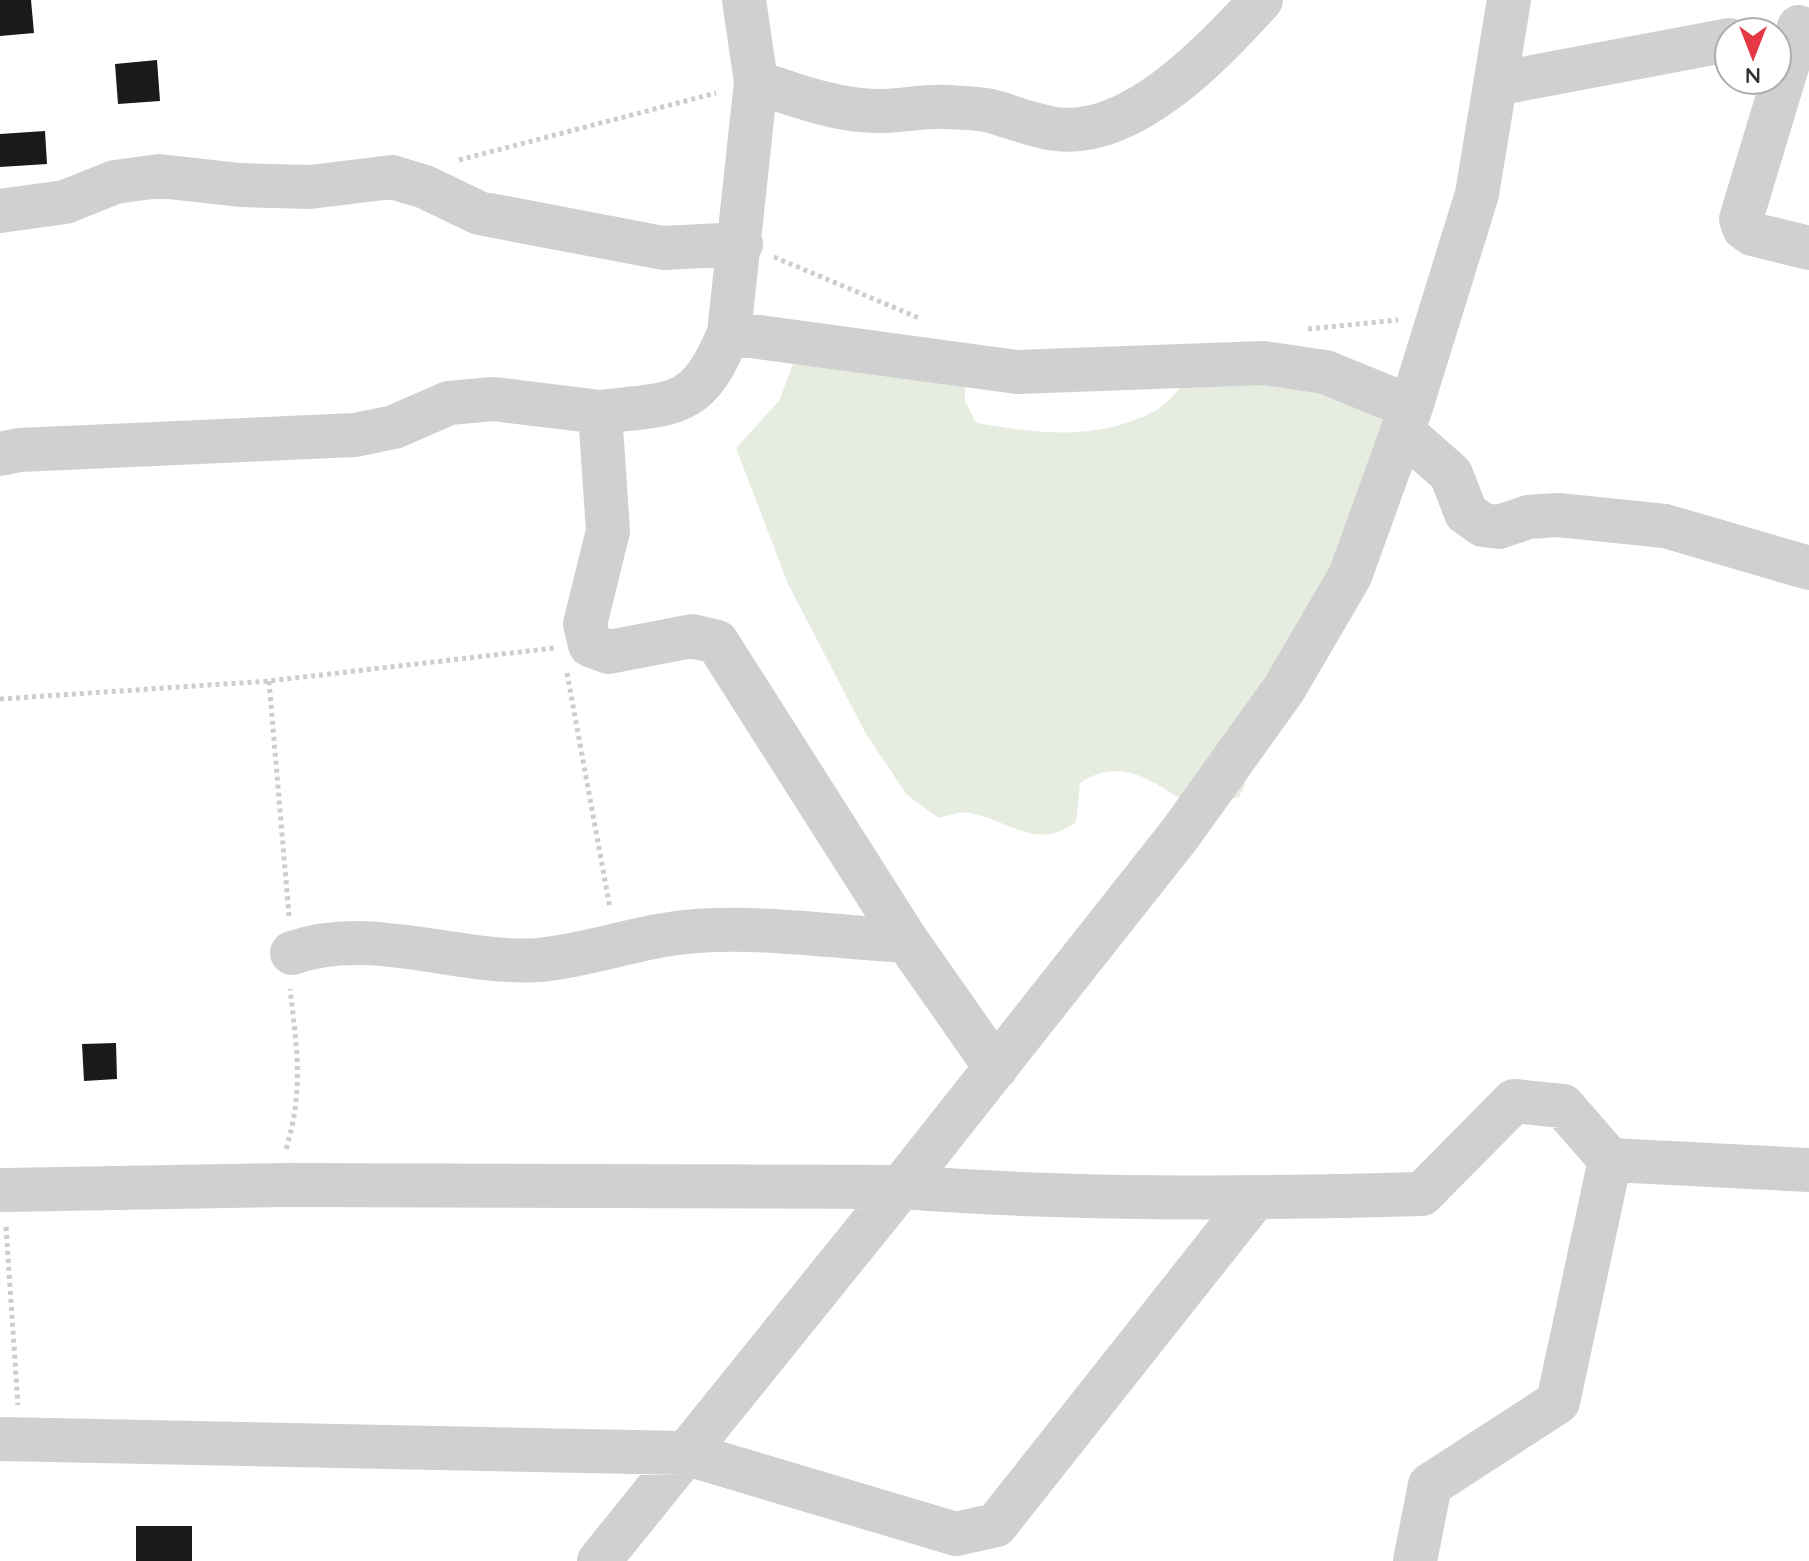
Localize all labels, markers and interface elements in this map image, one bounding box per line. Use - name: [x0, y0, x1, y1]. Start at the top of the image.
- north arrow: [1713, 16, 1793, 96]
- text: N: [1745, 62, 1761, 90]

